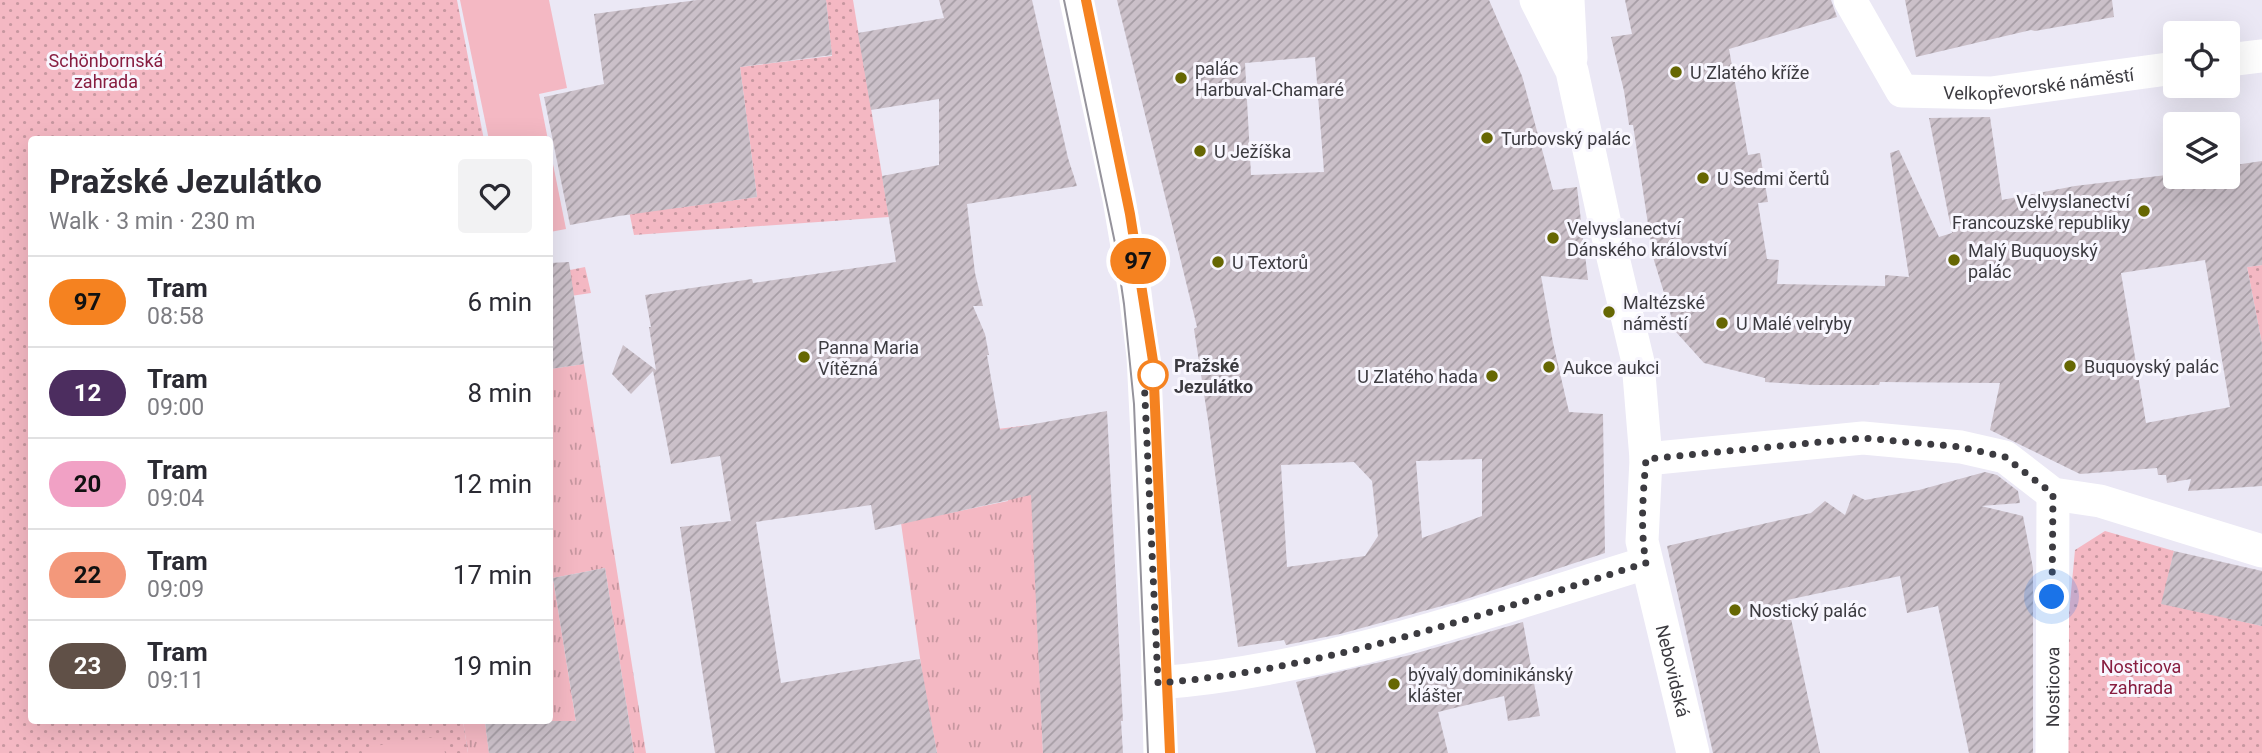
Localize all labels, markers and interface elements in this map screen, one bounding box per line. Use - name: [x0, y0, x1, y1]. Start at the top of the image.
- map controls: [2163, 21, 2240, 189]
- button: locate: [2163, 21, 2240, 98]
- park label: Schönbornská zahrada: [49, 50, 163, 92]
- place label: palác Harbuval-Chamaré: [1195, 58, 1344, 100]
- place label: U Zlatého kříže: [1690, 62, 1809, 83]
- street label: Velkopřevorské náměstí: [1943, 63, 2136, 104]
- marker: U Zlatého kříže: [1668, 64, 1684, 80]
- marker: palác Harbuval-Chamaré: [1173, 70, 1189, 86]
- button: layers: [2163, 112, 2240, 189]
- place label: Turbovský palác: [1501, 128, 1631, 149]
- marker: Turbovský palác: [1479, 130, 1495, 146]
- place label: U Ježíška: [1214, 141, 1291, 162]
- marker: U Ježíška: [1192, 143, 1208, 159]
- button: heart: [458, 159, 532, 233]
- text: Pražské Jezulátko: [49, 162, 322, 201]
- place label: U Sedmi čertů: [1717, 168, 1829, 189]
- marker: U Sedmi čertů: [1695, 170, 1711, 186]
- place label: Velvyslanectví Francouzské republiky: [1952, 191, 2131, 233]
- marker: Velvyslanectví Francouzské republiky: [2136, 203, 2152, 219]
- text: Walk · 3 min · 230 m: [49, 208, 255, 235]
- place label: Velvyslanectví Dánského království: [1567, 218, 1728, 260]
- marker: Velvyslanectví Dánského království: [1545, 230, 1561, 246]
- line badge: 97: [1106, 238, 1170, 284]
- place label: Malý Buquoyský palác: [1968, 240, 2098, 282]
- text: 97: [1124, 247, 1152, 275]
- place label: U Textorů: [1232, 252, 1308, 273]
- marker: Malý Buquoyský palác: [1946, 252, 1962, 268]
- marker: U Textorů: [1210, 254, 1226, 270]
- text: Tram: [147, 273, 208, 303]
- text: 6 min: [467, 287, 532, 317]
- text: 97: [74, 288, 101, 316]
- place label: Maltézské náměstí: [1623, 292, 1705, 334]
- text: 08:58: [147, 303, 204, 330]
- marker: Maltézské náměstí: [1601, 304, 1617, 320]
- place label: U Malé velryby: [1736, 313, 1852, 334]
- marker: U Malé velryby: [1714, 315, 1730, 331]
- place label: Panna Maria Vítězná: [818, 337, 919, 379]
- marker: Panna Maria Vítězná: [796, 349, 812, 365]
- place label: Pražské Jezulátko: [1174, 355, 1253, 397]
- place label: Buquoyský palác: [2084, 356, 2219, 377]
- place label: Aukce aukci: [1563, 357, 1659, 378]
- marker: Buquoyský palác: [2062, 358, 2078, 374]
- marker: Aukce aukci: [1541, 359, 1557, 375]
- marker: Pražské Jezulátko: [1138, 360, 1168, 390]
- text: Tram: [147, 364, 208, 394]
- place label: U Zlatého hada: [1357, 366, 1478, 387]
- marker: U Zlatého hada: [1484, 368, 1500, 384]
- text: 8 min: [467, 378, 532, 408]
- text: 12: [74, 379, 101, 407]
- text: 09:00: [147, 394, 204, 421]
- text: Tram: [147, 455, 208, 485]
- text: 12 min: [453, 469, 532, 499]
- text: 20: [74, 470, 101, 498]
- text: 09:04: [147, 485, 204, 512]
- text: Tram: [147, 546, 208, 576]
- text: 17 min: [453, 560, 532, 590]
- text: 22: [74, 561, 101, 589]
- text: 09:09: [147, 576, 204, 603]
- your location: [2034, 579, 2069, 614]
- place label: Nostický palác: [1749, 600, 1867, 621]
- marker: Nostický palác: [1727, 602, 1743, 618]
- street label: Nebovidská: [1652, 623, 1694, 719]
- text: Tram: [147, 637, 208, 667]
- street label: Nosticova: [2042, 647, 2063, 727]
- text: 19 min: [453, 651, 532, 681]
- text: 23: [74, 652, 101, 680]
- park label: Nosticova zahrada: [2101, 656, 2181, 698]
- place label: bývalý dominikánský klášter: [1408, 664, 1573, 706]
- text: 09:11: [147, 667, 204, 694]
- marker: bývalý dominikánský klášter: [1386, 676, 1402, 692]

